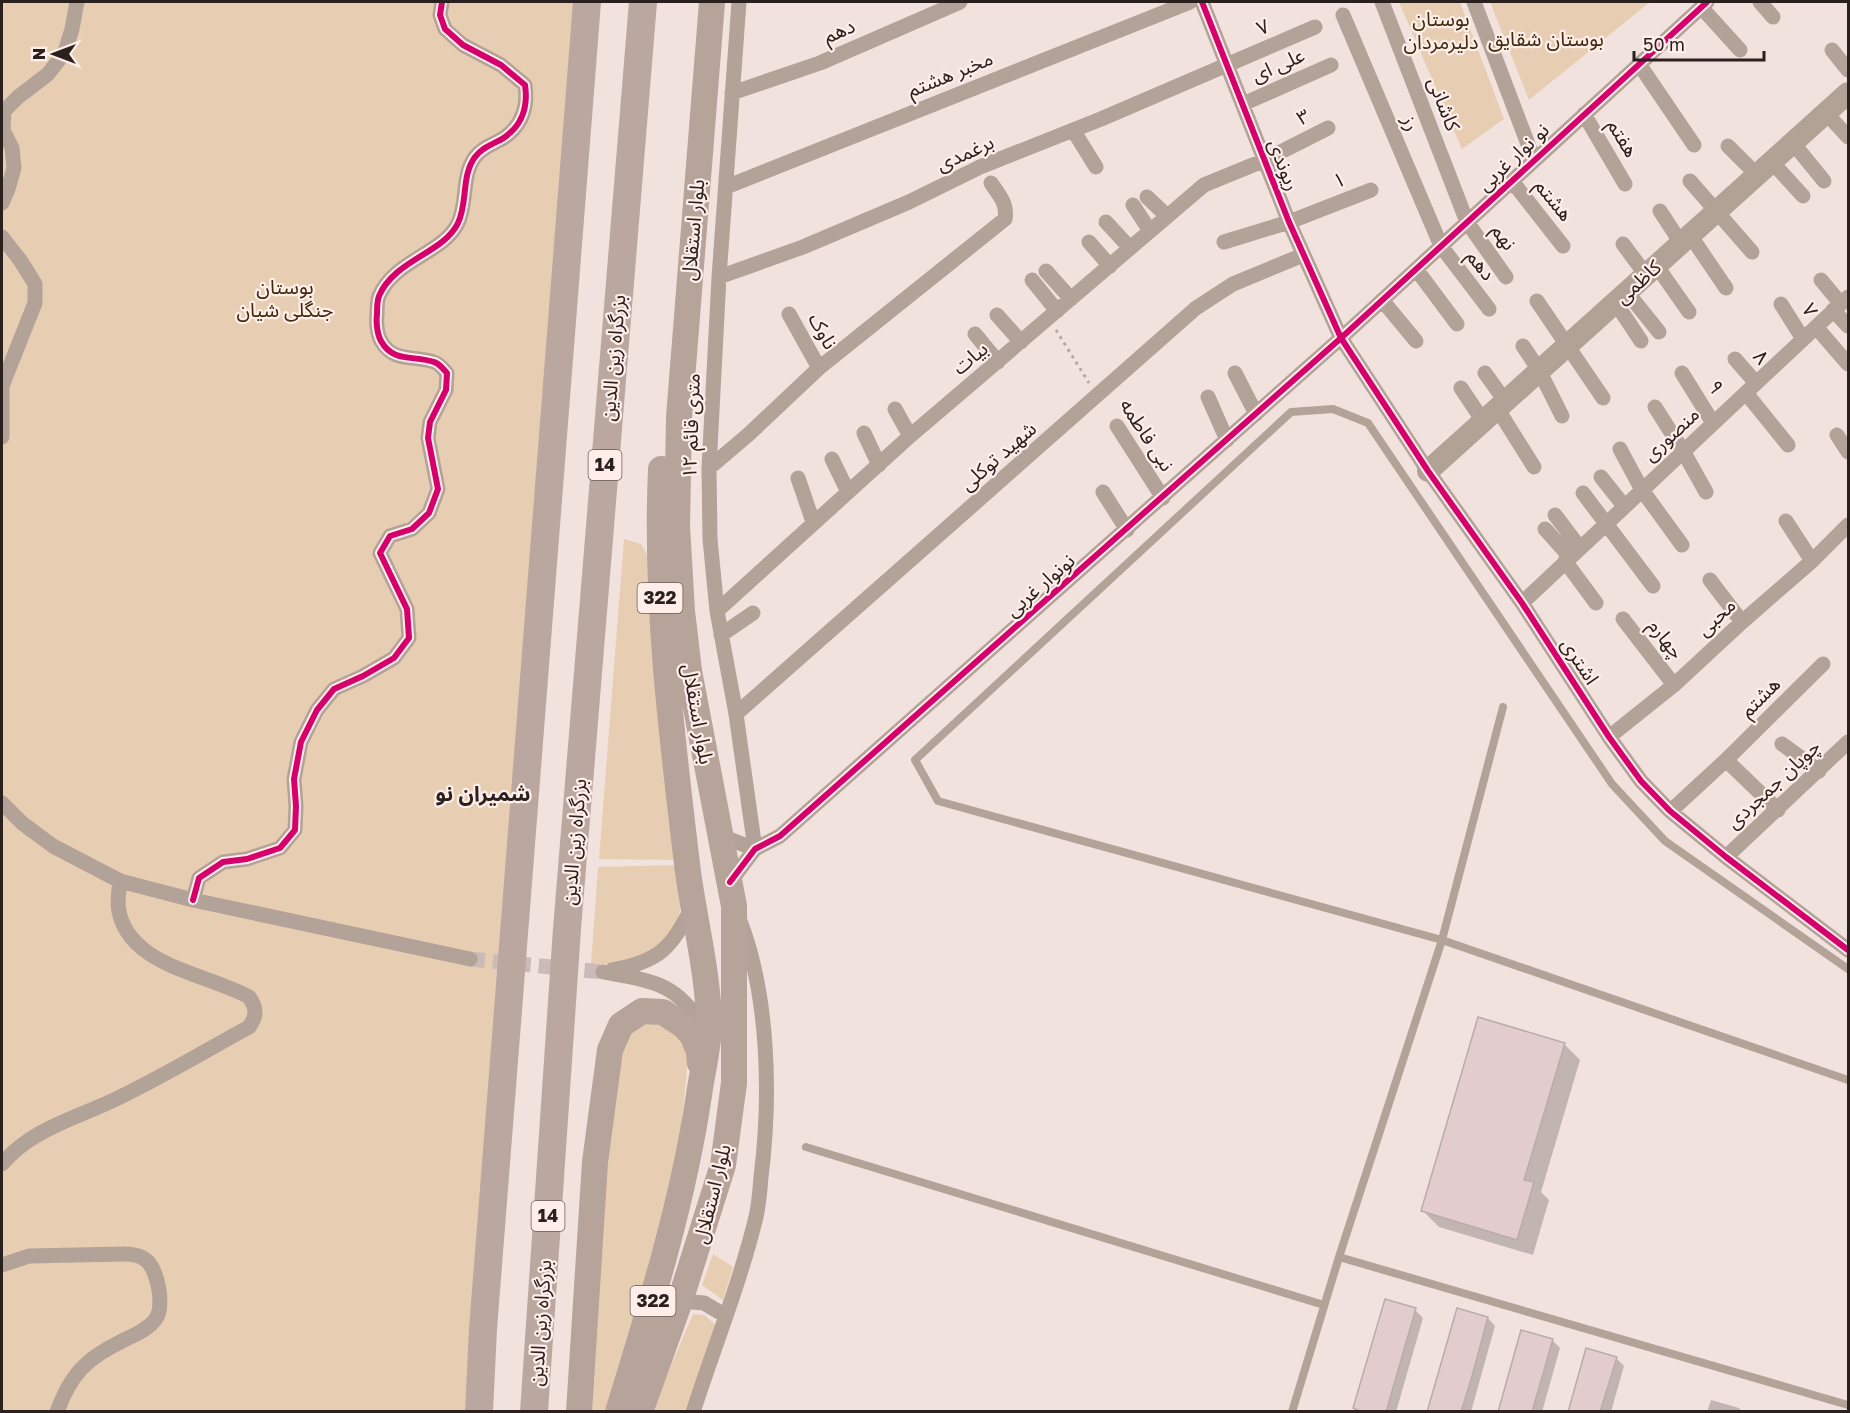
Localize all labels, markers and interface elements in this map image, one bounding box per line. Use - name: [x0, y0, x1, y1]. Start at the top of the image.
- park label: بوستان دلیرمردان: [1403, 6, 1479, 54]
- street label: دهم: [819, 13, 860, 51]
- street label: ۷: [1252, 13, 1273, 39]
- north arrow: [24, 24, 84, 84]
- scale bar: [1634, 24, 1764, 62]
- park label: بوستان شقایق: [1488, 26, 1604, 52]
- text: 50 m: [1643, 33, 1685, 55]
- street label: علی ای: [1247, 42, 1308, 87]
- street label: مخبر هشتم: [903, 45, 997, 105]
- text: N: [29, 48, 49, 60]
- street label: کاشانی: [1423, 73, 1466, 135]
- street label: ۳: [1292, 103, 1313, 129]
- street label: رز: [1397, 110, 1426, 134]
- street label: هفتم: [1600, 114, 1644, 163]
- street label: نو نوار غربی: [1472, 117, 1554, 196]
- street label: برغمدی: [932, 129, 997, 176]
- street label: ریوندی: [1263, 135, 1306, 194]
- street label: ۱: [1329, 166, 1348, 192]
- street label: هشتم: [1527, 173, 1579, 228]
- street label: بلوار استقلال: [676, 178, 709, 282]
- street label: نهم: [1484, 219, 1522, 257]
- street label: دهم: [1459, 244, 1501, 287]
- street label: کاظمی: [1609, 254, 1667, 309]
- park label: بوستان جنگلی شیان: [236, 274, 334, 322]
- street label: بزرگراه زین الدین: [595, 294, 630, 422]
- street label: ۷: [1798, 298, 1824, 321]
- street label: ناوک: [803, 308, 844, 353]
- street label: بیات: [947, 336, 992, 379]
- street label: ۸: [1749, 344, 1775, 369]
- street label: ۱۲ متری قائم: [676, 373, 708, 479]
- street label: ۹: [1704, 375, 1730, 398]
- street label: نبی فاطمه: [1115, 394, 1180, 476]
- street label: منصوری: [1637, 401, 1704, 466]
- street label: شهید توکلی: [954, 416, 1041, 496]
- road number: 14: [588, 450, 622, 480]
- street label: نونوار غربی: [1000, 548, 1080, 622]
- road number: 322: [638, 583, 682, 613]
- street label: محبی: [1691, 592, 1741, 641]
- street label: چهارم: [1641, 614, 1690, 666]
- street label: اشتری: [1556, 633, 1605, 689]
- street label: بلوار استقلال: [677, 662, 720, 766]
- street label: هشتم: [1734, 671, 1787, 724]
- street label: چوپان جمجردی: [1720, 734, 1826, 835]
- street label: بزرگراه زین الدین: [556, 778, 591, 906]
- district label: شمیران نو: [436, 780, 530, 806]
- street label: بلوار استقلال: [687, 1142, 736, 1246]
- road number: 14: [532, 1201, 564, 1231]
- street label: بزرگراه زین الدین: [523, 1259, 556, 1387]
- road number: 322: [630, 1286, 676, 1316]

